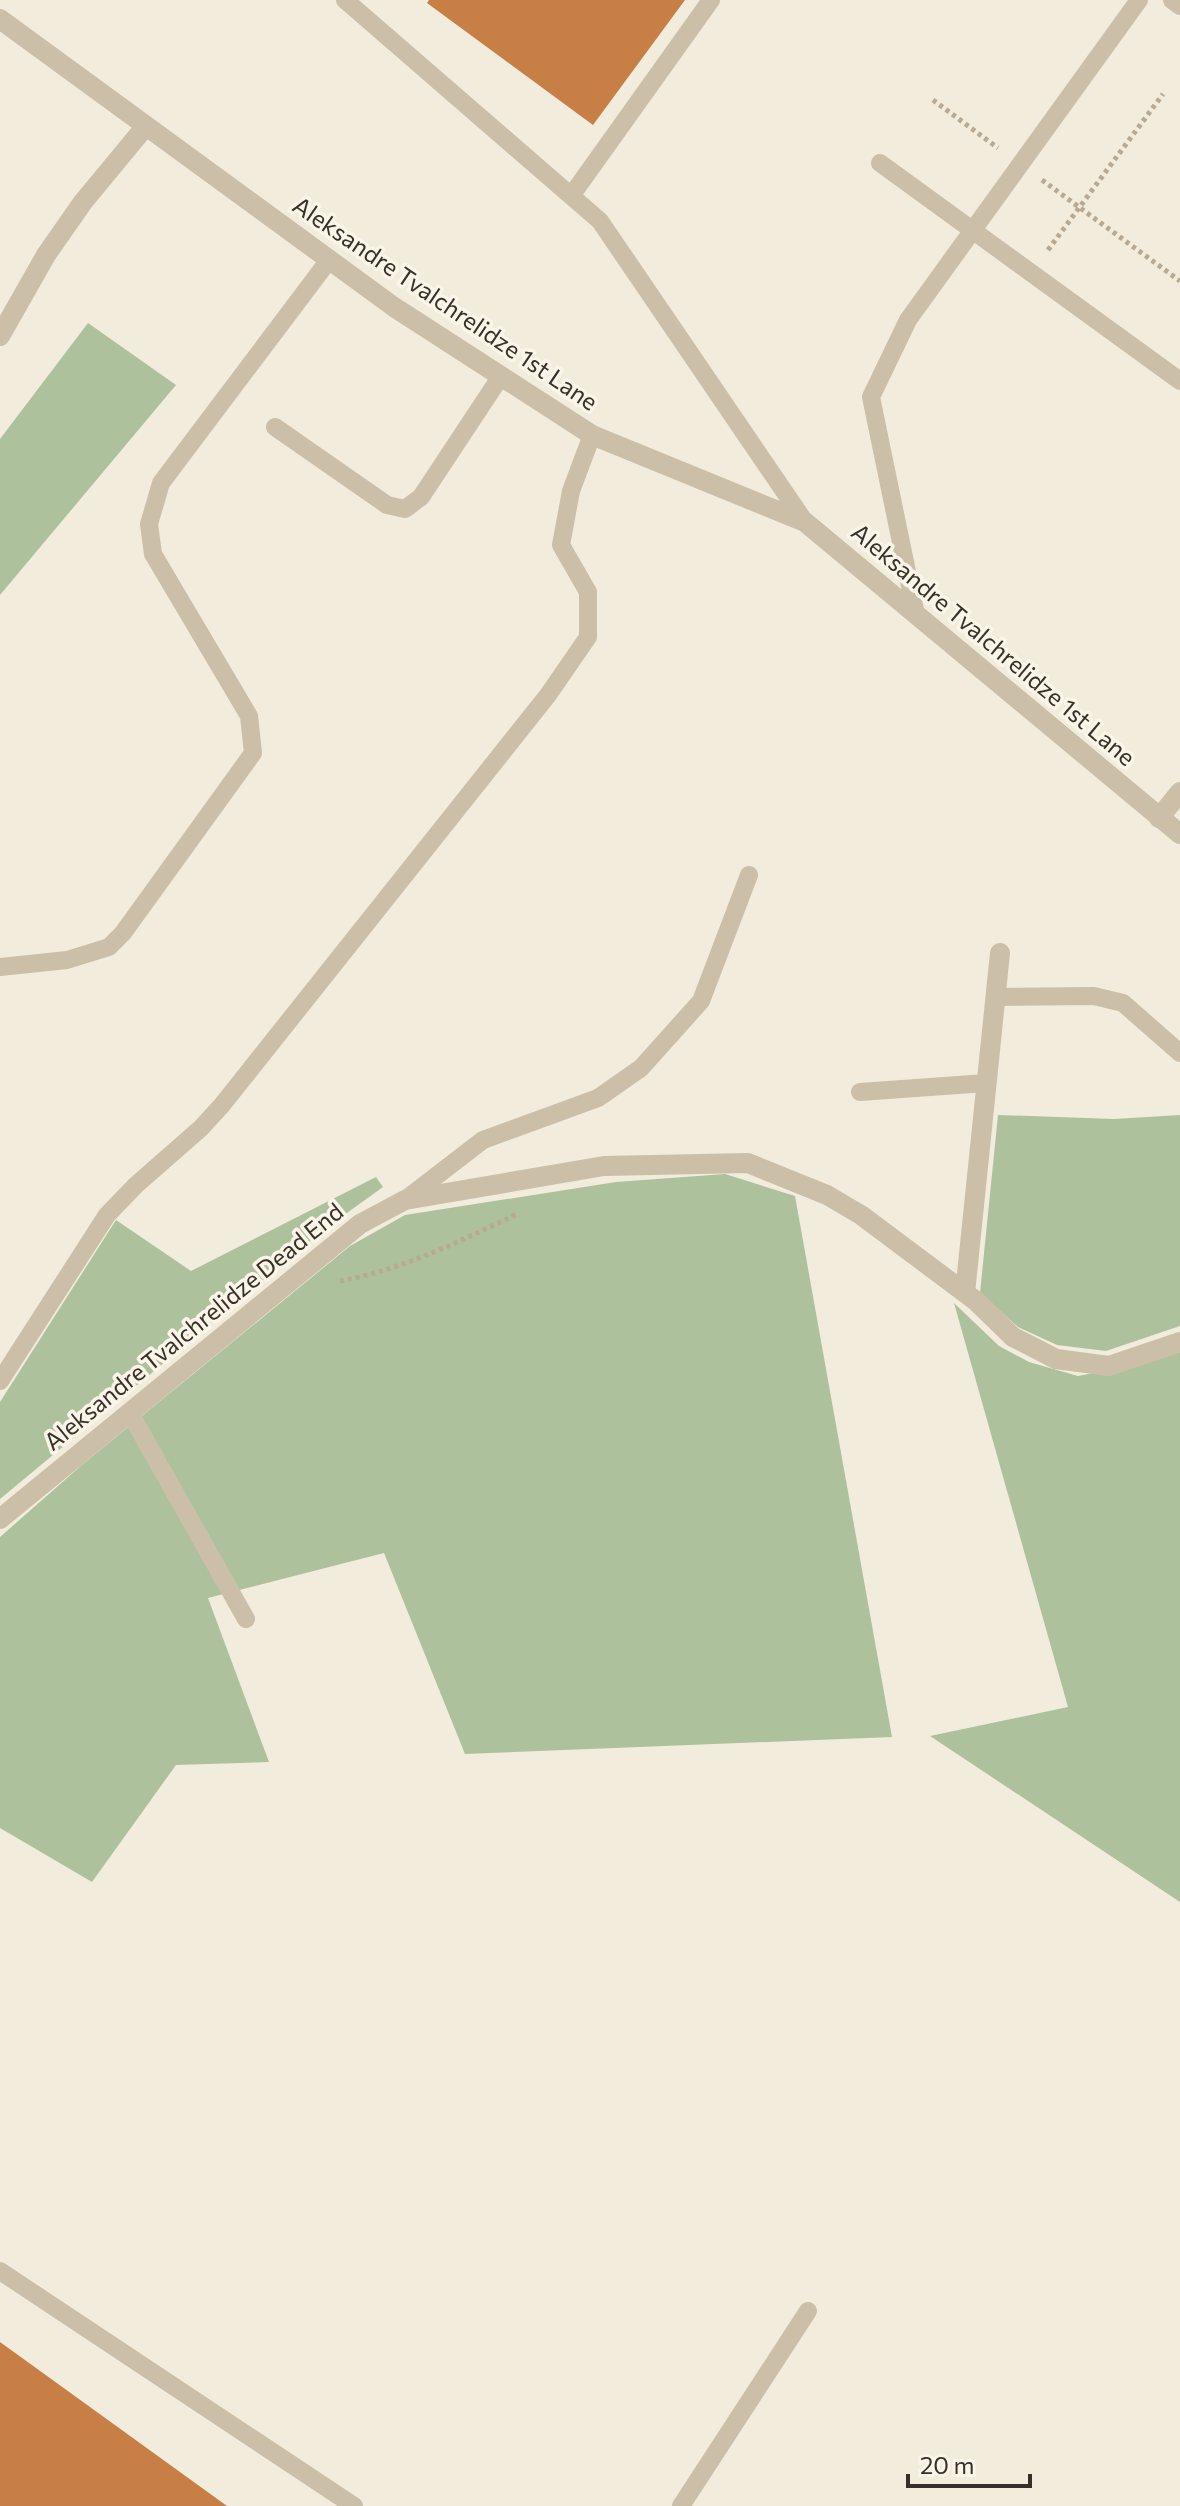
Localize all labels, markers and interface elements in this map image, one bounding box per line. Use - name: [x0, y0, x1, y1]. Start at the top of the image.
- street label: Aleksandre Tvalchrelidze 1st Lane: [288, 190, 604, 416]
- street label: Aleksandre Tvalchrelidze 1st Lane: [846, 517, 1142, 771]
- street label: Aleksandre Tvalchrelidze Dead End: [38, 1196, 348, 1456]
- scale bar: [908, 2438, 1030, 2488]
- text: 20 m: [920, 2450, 974, 2479]

